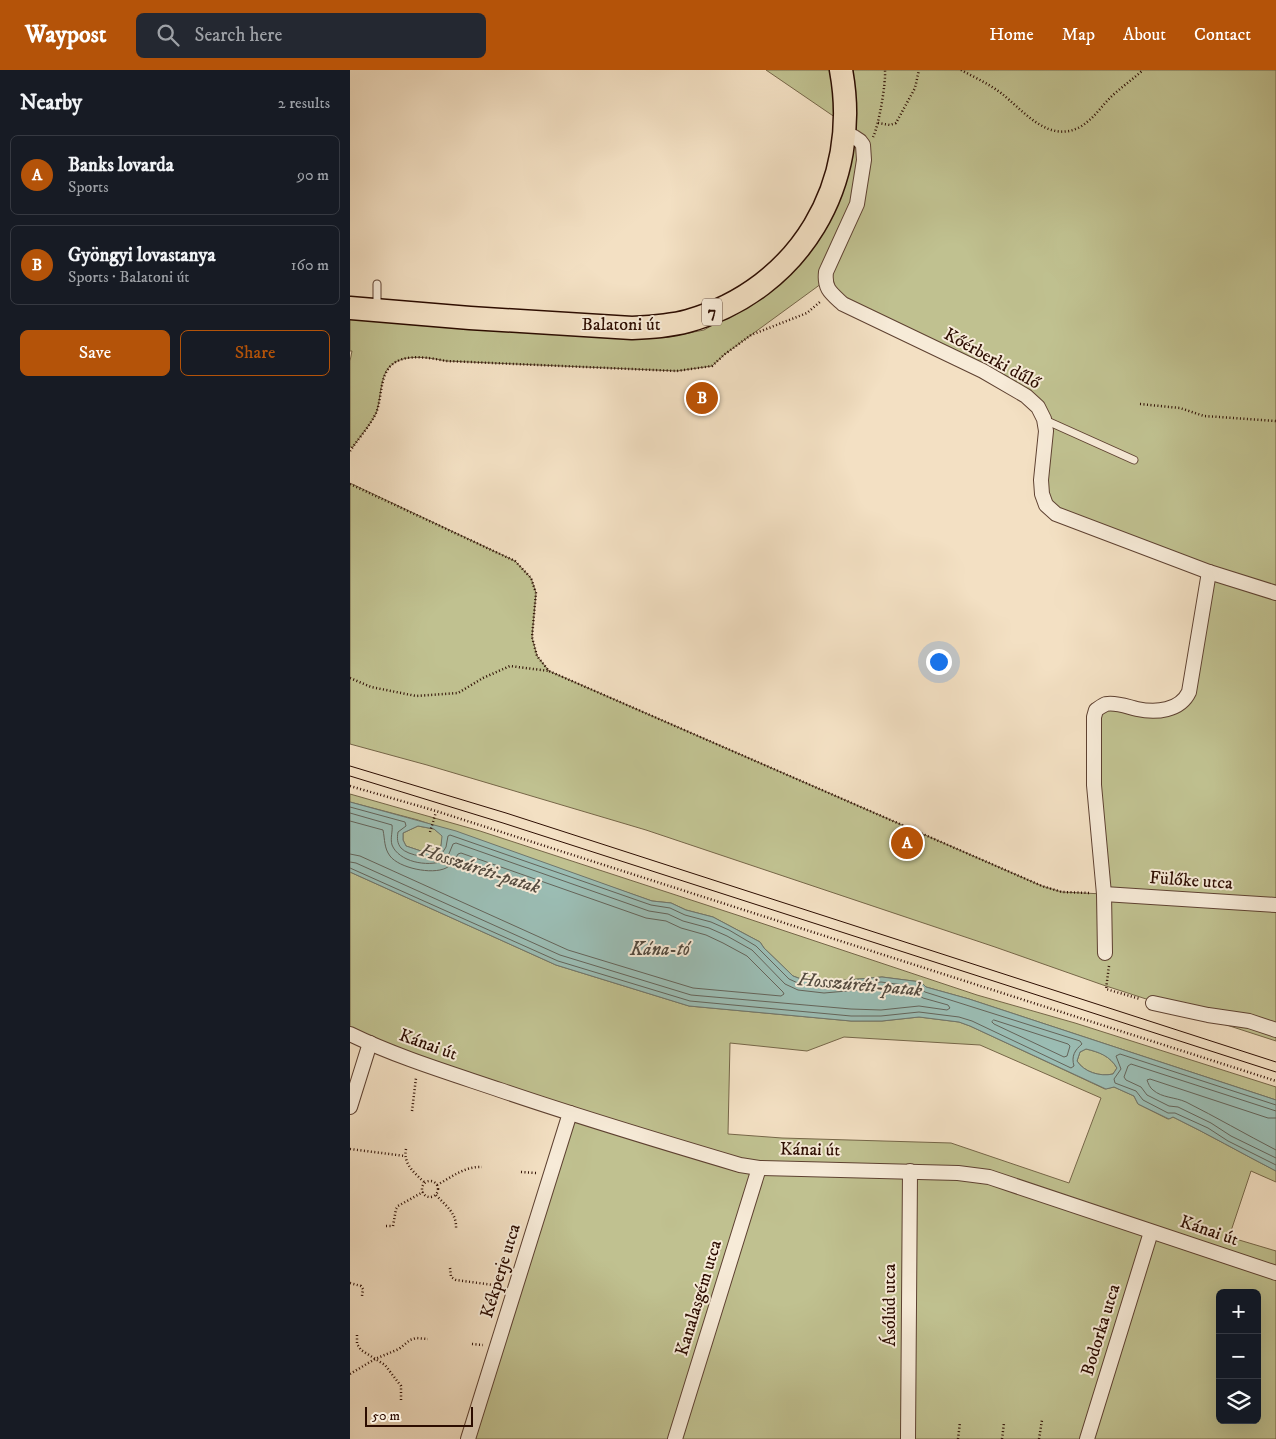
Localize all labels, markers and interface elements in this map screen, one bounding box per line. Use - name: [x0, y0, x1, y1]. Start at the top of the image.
- search box: [136, 13, 486, 58]
- text: Waypost: [25, 20, 106, 50]
- icon: search: [154, 21, 182, 49]
- text: Search here: [194, 24, 282, 47]
- text: Home: [989, 24, 1034, 46]
- text: Map: [1062, 24, 1095, 46]
- text: About: [1123, 24, 1166, 46]
- text: Contact: [1194, 24, 1251, 46]
- text: Nearby: [20, 90, 82, 116]
- text: 2 results: [278, 93, 330, 113]
- text: Banks lovarda: [68, 154, 174, 177]
- text: A: [32, 165, 42, 185]
- text: 90 m: [297, 165, 329, 185]
- text: Sports: [68, 177, 109, 197]
- text: Gyöngyi lovastanya: [68, 244, 216, 267]
- text: B: [32, 255, 42, 275]
- text: 160 m: [291, 255, 329, 275]
- text: Sports · Balatoni út: [68, 267, 189, 287]
- road number: 7: [702, 298, 722, 326]
- street label: Balatoni út: [582, 314, 661, 336]
- street label: Kőérberki dűlő: [940, 323, 1044, 395]
- button: Save: [20, 330, 170, 376]
- button: Share: [180, 330, 330, 376]
- pin: B: [686, 379, 718, 417]
- your location: [926, 649, 952, 675]
- pin: A: [891, 824, 923, 862]
- water label: Hosszúréti-patak: [416, 838, 543, 900]
- street label: Fülőke utca: [1149, 867, 1234, 895]
- water label: Kána-tó: [629, 938, 692, 961]
- water label: Hosszúréti-patak: [796, 968, 923, 1003]
- street label: Kánai út: [396, 1024, 460, 1066]
- street label: Kánai út: [780, 1138, 841, 1162]
- street label: Kánai út: [1177, 1211, 1241, 1251]
- street label: Kékperje utca: [476, 1221, 526, 1321]
- street label: Kanalasgém utca: [671, 1237, 727, 1359]
- street label: Ásólúd utca: [878, 1263, 901, 1346]
- street label: Bodorka utca: [1077, 1281, 1125, 1379]
- map controls: [1216, 1289, 1261, 1424]
- button: +: [1216, 1289, 1261, 1334]
- button: −: [1216, 1334, 1261, 1379]
- button: layers: [1216, 1379, 1261, 1424]
- scale bar: [365, 1404, 472, 1427]
- text: 50 m: [372, 1407, 400, 1425]

